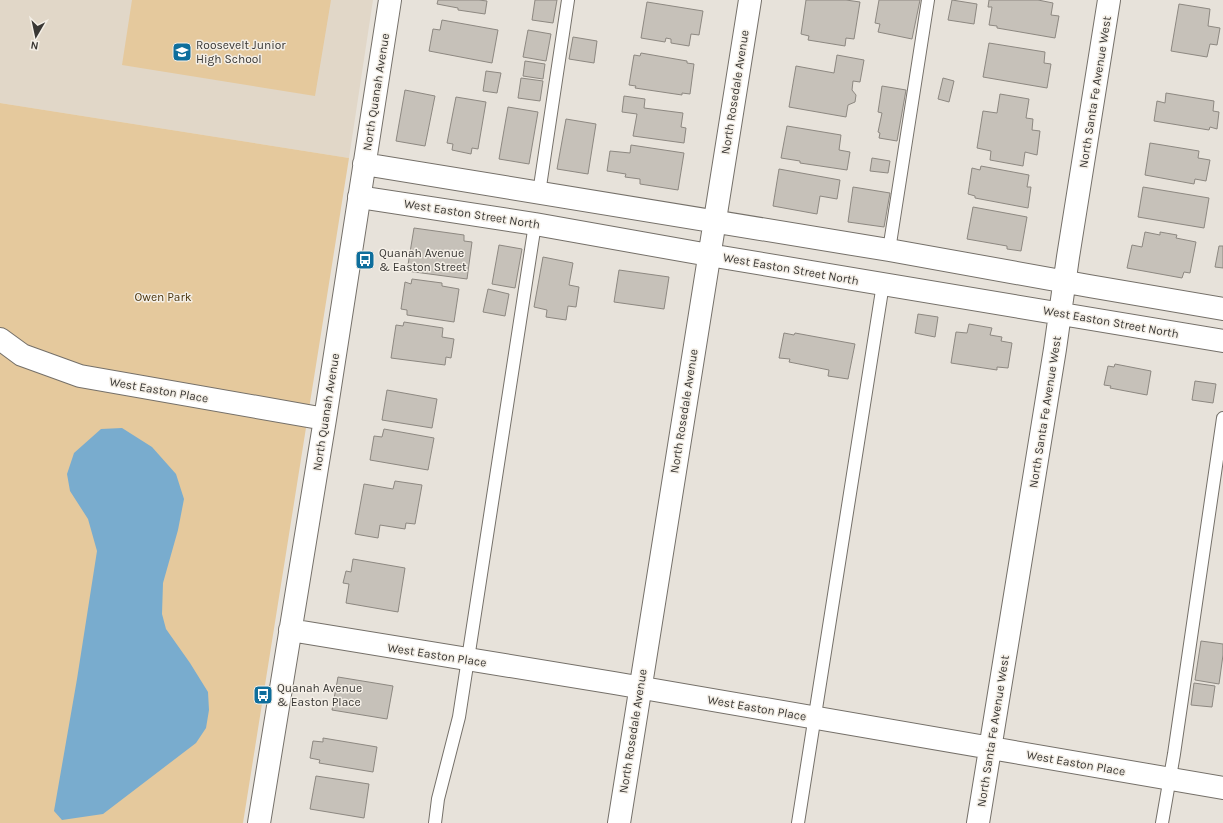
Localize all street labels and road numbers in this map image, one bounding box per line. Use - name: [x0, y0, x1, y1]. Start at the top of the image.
- street label: North Santa Fe Avenue West: [1076, 15, 1114, 169]
- street label: North Rosedale Avenue: [718, 29, 752, 155]
- street label: North Quanah Avenue: [360, 32, 392, 152]
- street label: West Easton Street North: [403, 196, 541, 232]
- street label: West Easton Street North: [722, 250, 860, 288]
- street label: West Easton Street North: [1042, 303, 1180, 341]
- street label: North Santa Fe Avenue West: [1026, 335, 1064, 489]
- street label: North Rosedale Avenue: [667, 348, 701, 474]
- street label: North Quanah Avenue: [310, 352, 342, 472]
- street label: West Easton Place: [109, 374, 209, 406]
- street label: West Easton Place: [387, 640, 487, 670]
- street label: North Santa Fe Avenue West: [974, 654, 1012, 808]
- street label: North Rosedale Avenue: [616, 668, 650, 794]
- street label: West Easton Place: [707, 692, 807, 724]
- street label: West Easton Place: [1026, 747, 1126, 779]

